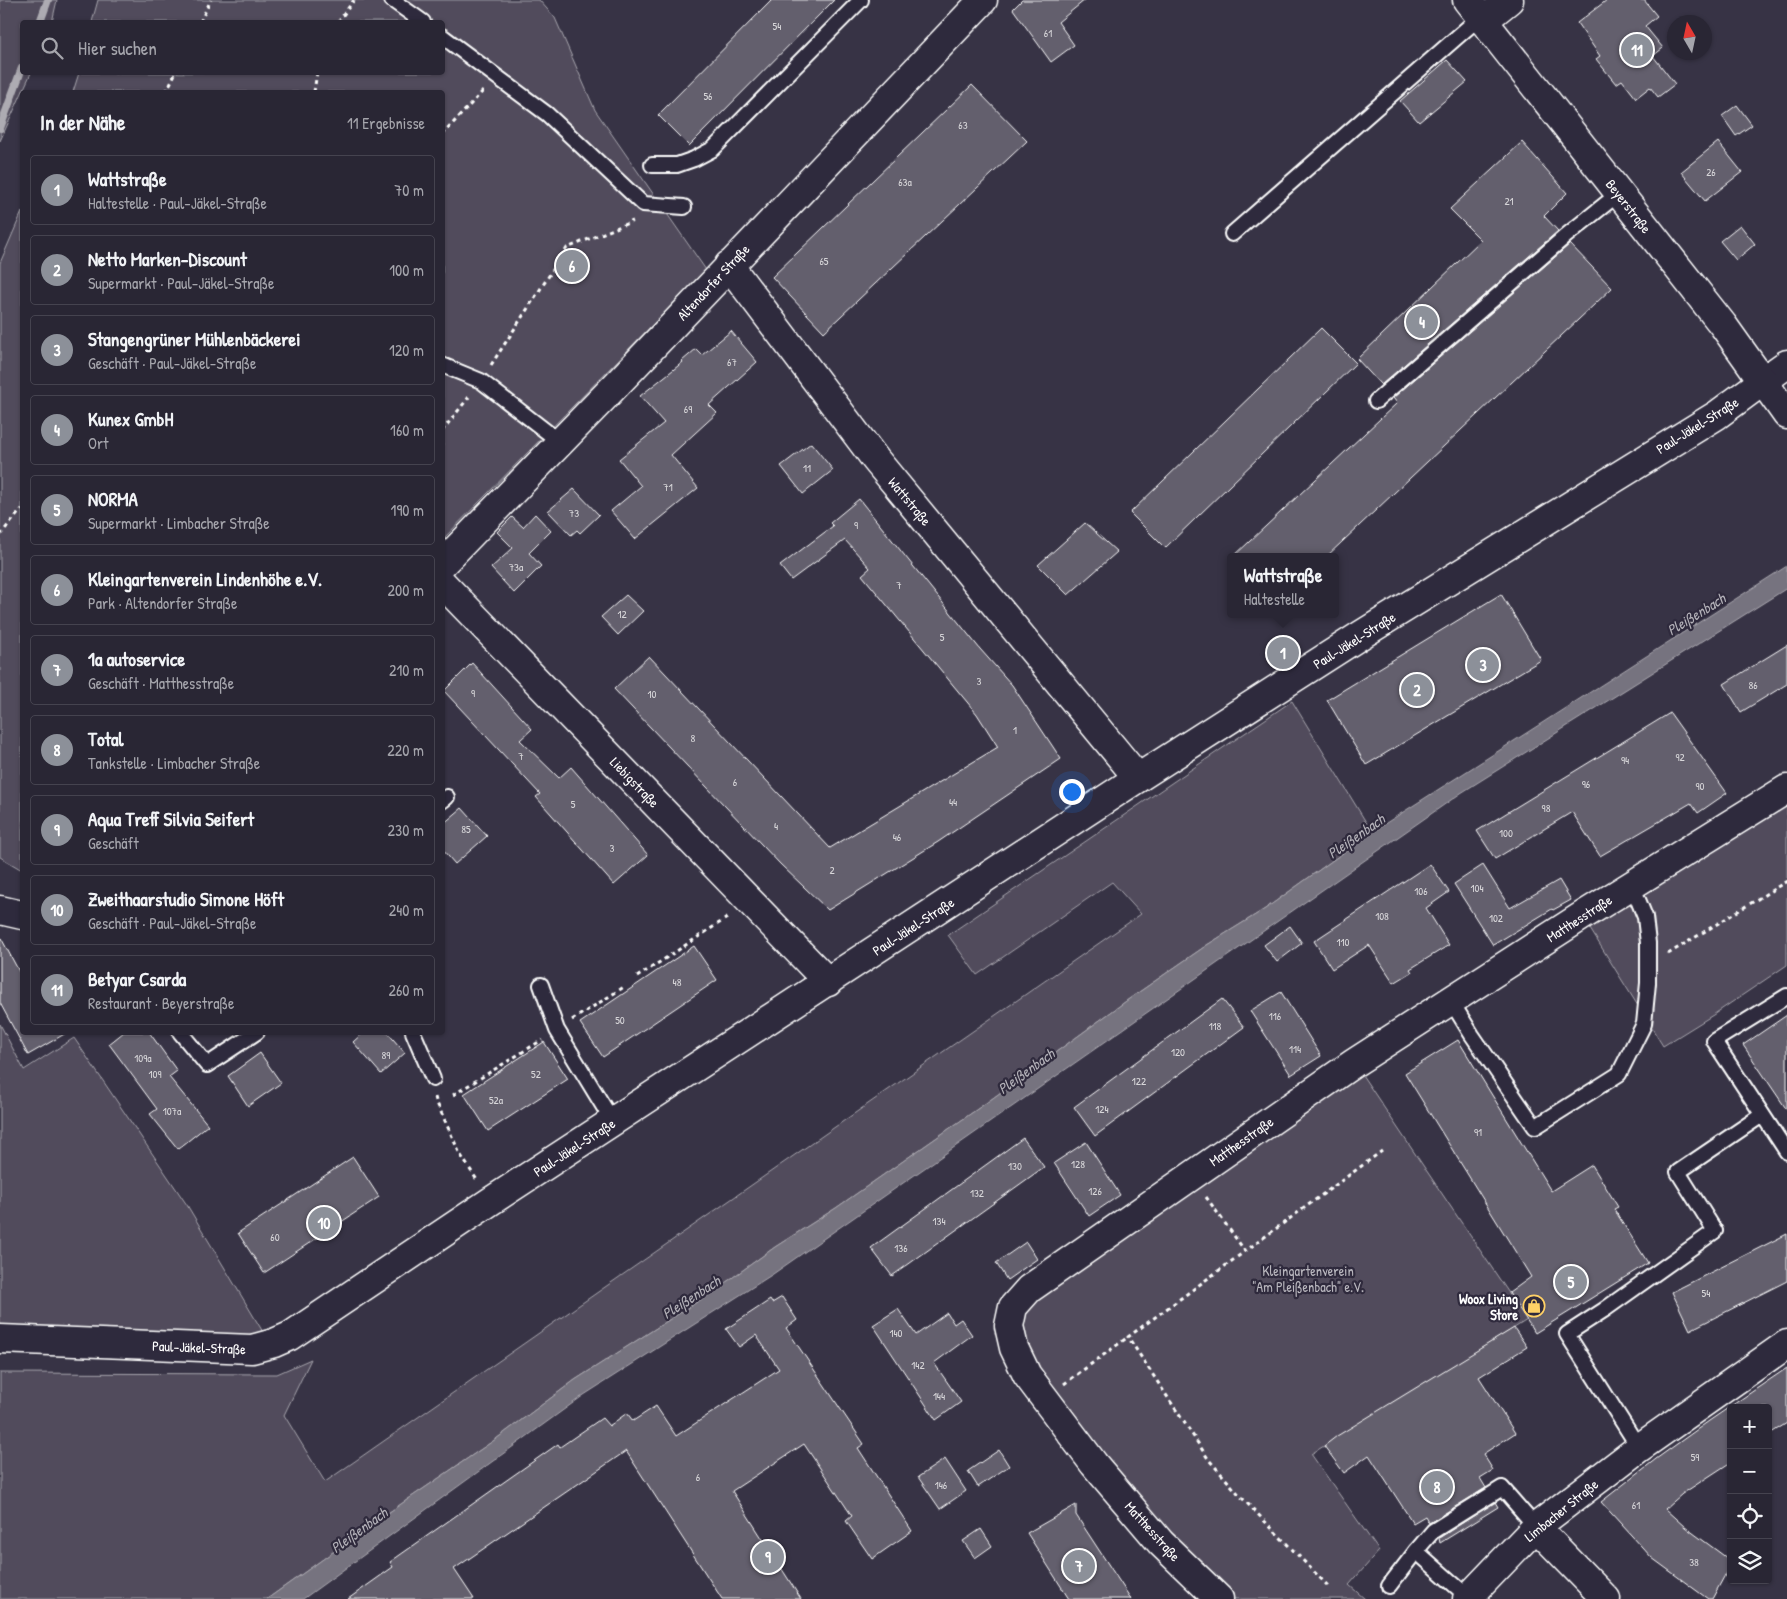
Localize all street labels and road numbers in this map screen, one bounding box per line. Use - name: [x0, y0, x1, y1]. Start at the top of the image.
- street label: Beyerstraße: [1601, 175, 1656, 238]
- street label: Altendorfer Straße: [673, 239, 754, 325]
- street label: Paul-Jäkel-Straße: [1652, 392, 1743, 459]
- street label: Wattstraße: [883, 473, 936, 530]
- street label: Paul-Jäkel-Straße: [1309, 607, 1400, 674]
- street label: Liebigstraße: [606, 753, 664, 812]
- street label: Matthesstraße: [1543, 890, 1616, 947]
- street label: Paul-Jäkel-Straße: [869, 892, 958, 960]
- street label: Matthesstraße: [1205, 1112, 1278, 1171]
- street label: Paul-Jäkel-Straße: [530, 1113, 619, 1181]
- street label: Paul-Jäkel-Straße: [152, 1336, 247, 1359]
- street label: Limbacher Straße: [1520, 1474, 1603, 1546]
- street label: Matthesstraße: [1120, 1497, 1185, 1566]

